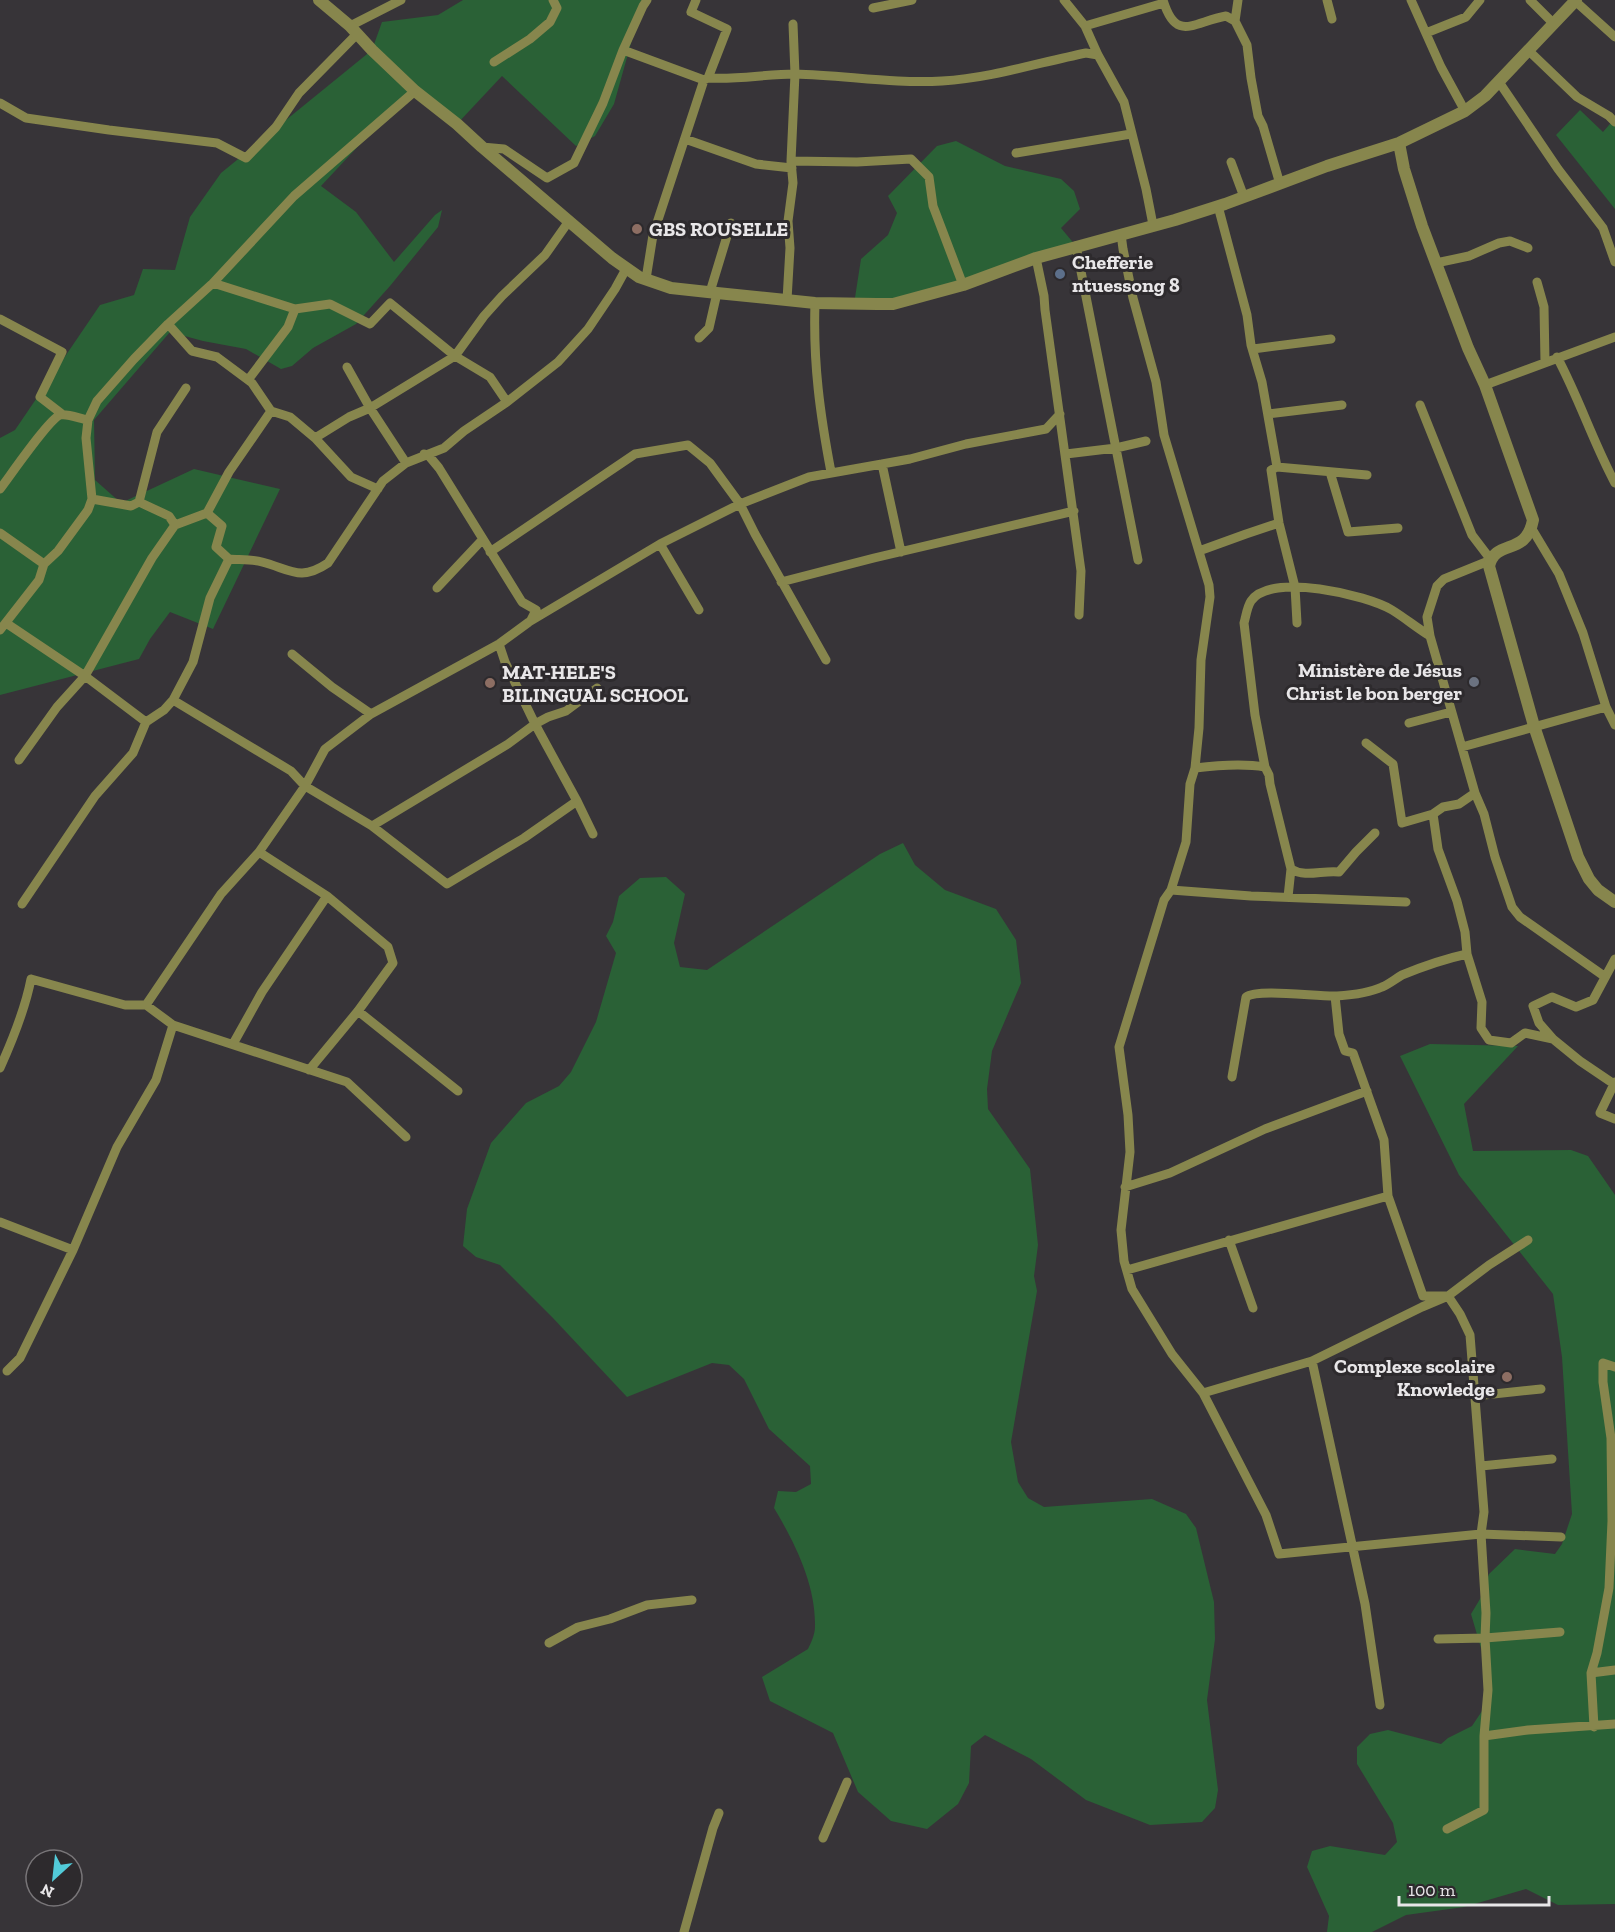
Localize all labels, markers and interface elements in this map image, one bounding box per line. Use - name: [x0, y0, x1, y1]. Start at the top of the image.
- place label: GBS ROUSELLE: [649, 217, 788, 241]
- marker: GBS ROUSELLE: [630, 222, 644, 236]
- place label: Chefferie ntuessong 8: [1072, 250, 1180, 297]
- marker: Chefferie ntuessong 8: [1053, 267, 1067, 281]
- place label: Ministère de Jésus Christ le bon berger: [1286, 658, 1462, 705]
- place label: MAT-HELE'S BILINGUAL SCHOOL: [502, 660, 688, 707]
- marker: Ministère de Jésus Christ le bon berger: [1467, 675, 1481, 689]
- marker: MAT-HELE'S BILINGUAL SCHOOL: [483, 676, 497, 690]
- place label: Complexe scolaire Knowledge: [1334, 1354, 1495, 1401]
- marker: Complexe scolaire Knowledge: [1500, 1370, 1514, 1384]
- north arrow: [24, 1848, 84, 1908]
- scale bar: [1399, 1869, 1549, 1907]
- text: 100 m: [1408, 1879, 1456, 1901]
- text: N: [38, 1880, 57, 1902]

